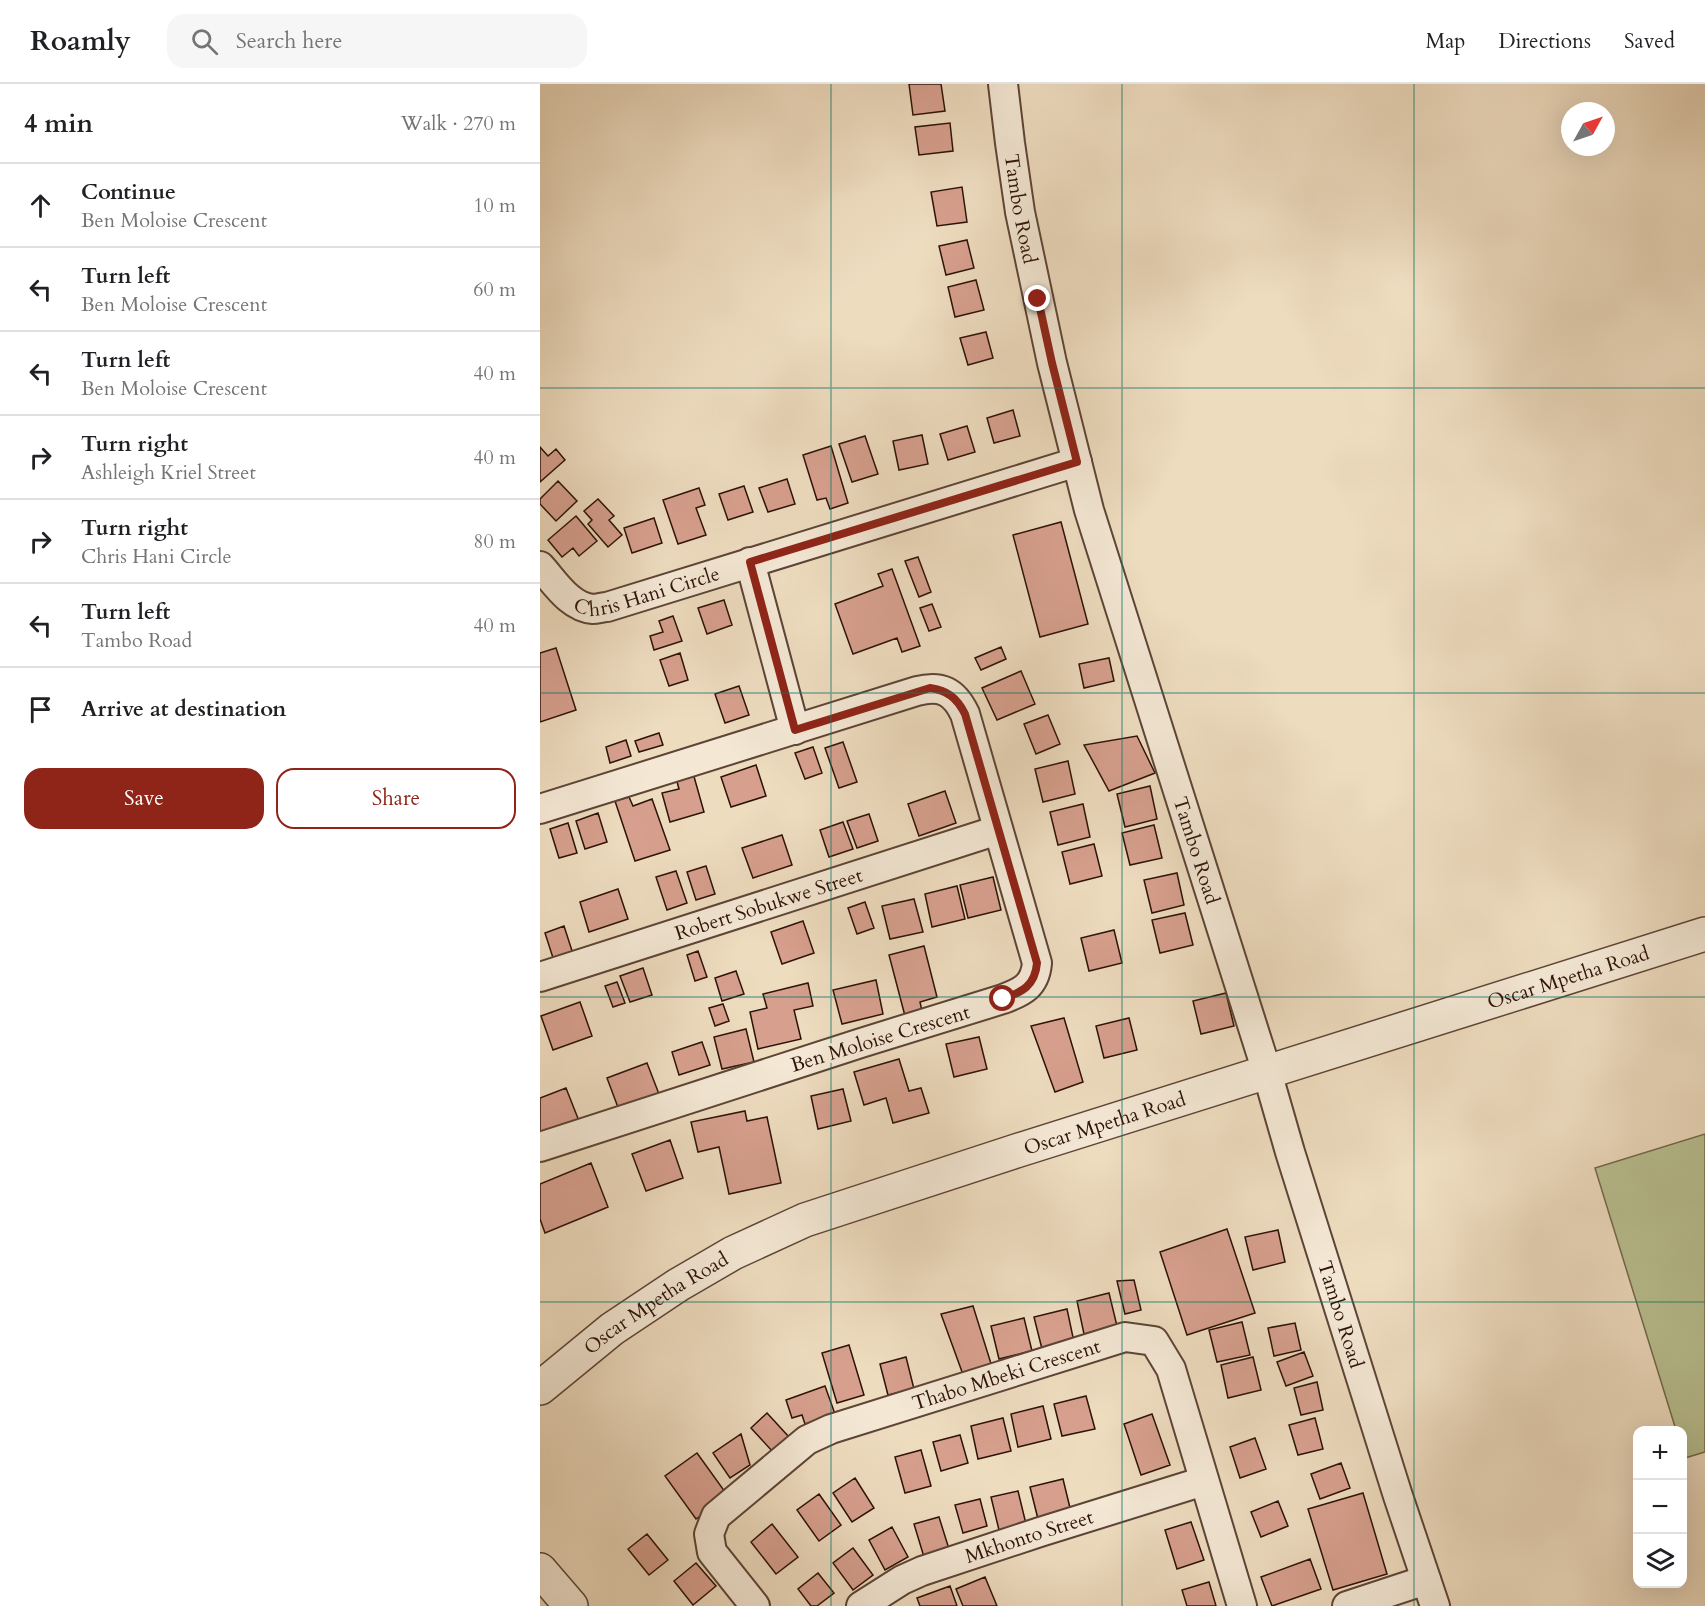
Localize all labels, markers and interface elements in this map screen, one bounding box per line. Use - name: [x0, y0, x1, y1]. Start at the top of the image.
- search box: [167, 14, 587, 68]
- text: Roamly: [30, 22, 131, 60]
- icon: search: [188, 25, 221, 58]
- text: Search here: [236, 26, 342, 56]
- text: Map: [1425, 27, 1465, 56]
- text: Directions: [1498, 27, 1591, 56]
- text: Saved: [1624, 27, 1675, 56]
- north arrow: [1561, 102, 1615, 156]
- text: 4 min: [24, 106, 93, 141]
- text: Walk · 270 m: [401, 110, 516, 137]
- street label: Tambo Road: [998, 152, 1044, 267]
- text: Continue: [81, 177, 176, 207]
- icon: ahead: [24, 189, 57, 222]
- text: 10 m: [473, 192, 516, 219]
- text: Ben Moloise Crescent: [81, 207, 267, 234]
- text: Turn left: [81, 261, 170, 291]
- icon: left: [24, 273, 57, 306]
- text: 60 m: [473, 276, 516, 303]
- route end: [1024, 285, 1050, 311]
- text: Ben Moloise Crescent: [81, 291, 267, 318]
- text: Turn left: [81, 345, 170, 375]
- icon: left: [24, 357, 57, 390]
- text: 40 m: [473, 360, 516, 387]
- text: Ben Moloise Crescent: [81, 375, 267, 402]
- text: Turn right: [81, 429, 188, 459]
- icon: right: [24, 441, 57, 474]
- text: 40 m: [473, 444, 516, 471]
- text: Ashleigh Kriel Street: [81, 459, 256, 486]
- text: Turn right: [81, 513, 188, 543]
- icon: right: [24, 525, 57, 558]
- text: 80 m: [473, 528, 516, 555]
- text: Chris Hani Circle: [81, 543, 231, 570]
- street label: Chris Hani Circle: [569, 560, 723, 623]
- text: Turn left: [81, 597, 170, 627]
- icon: left: [24, 609, 57, 642]
- text: 40 m: [473, 612, 516, 639]
- text: Tambo Road: [81, 627, 192, 654]
- icon: arrive: [24, 693, 57, 726]
- text: Arrive at destination: [81, 694, 286, 724]
- button: Save: [24, 768, 264, 829]
- button: Share: [276, 768, 516, 829]
- street label: Tambo Road: [1167, 793, 1226, 908]
- street label: Robert Sobukwe Street: [671, 861, 866, 947]
- street label: Oscar Mpetha Road: [1484, 939, 1653, 1016]
- route start: [989, 985, 1015, 1011]
- street label: Ben Moloise Crescent: [787, 998, 974, 1079]
- street label: Oscar Mpetha Road: [1020, 1085, 1189, 1162]
- street label: Oscar Mpetha Road: [578, 1246, 734, 1361]
- street label: Tambo Road: [1311, 1257, 1370, 1372]
- street label: Thabo Mbeki Crescent: [909, 1332, 1104, 1417]
- map controls: [1633, 1426, 1687, 1588]
- button: +: [1633, 1426, 1687, 1480]
- button: −: [1633, 1480, 1687, 1534]
- street label: Mkhonto Street: [961, 1503, 1097, 1570]
- button: layers: [1633, 1534, 1687, 1588]

